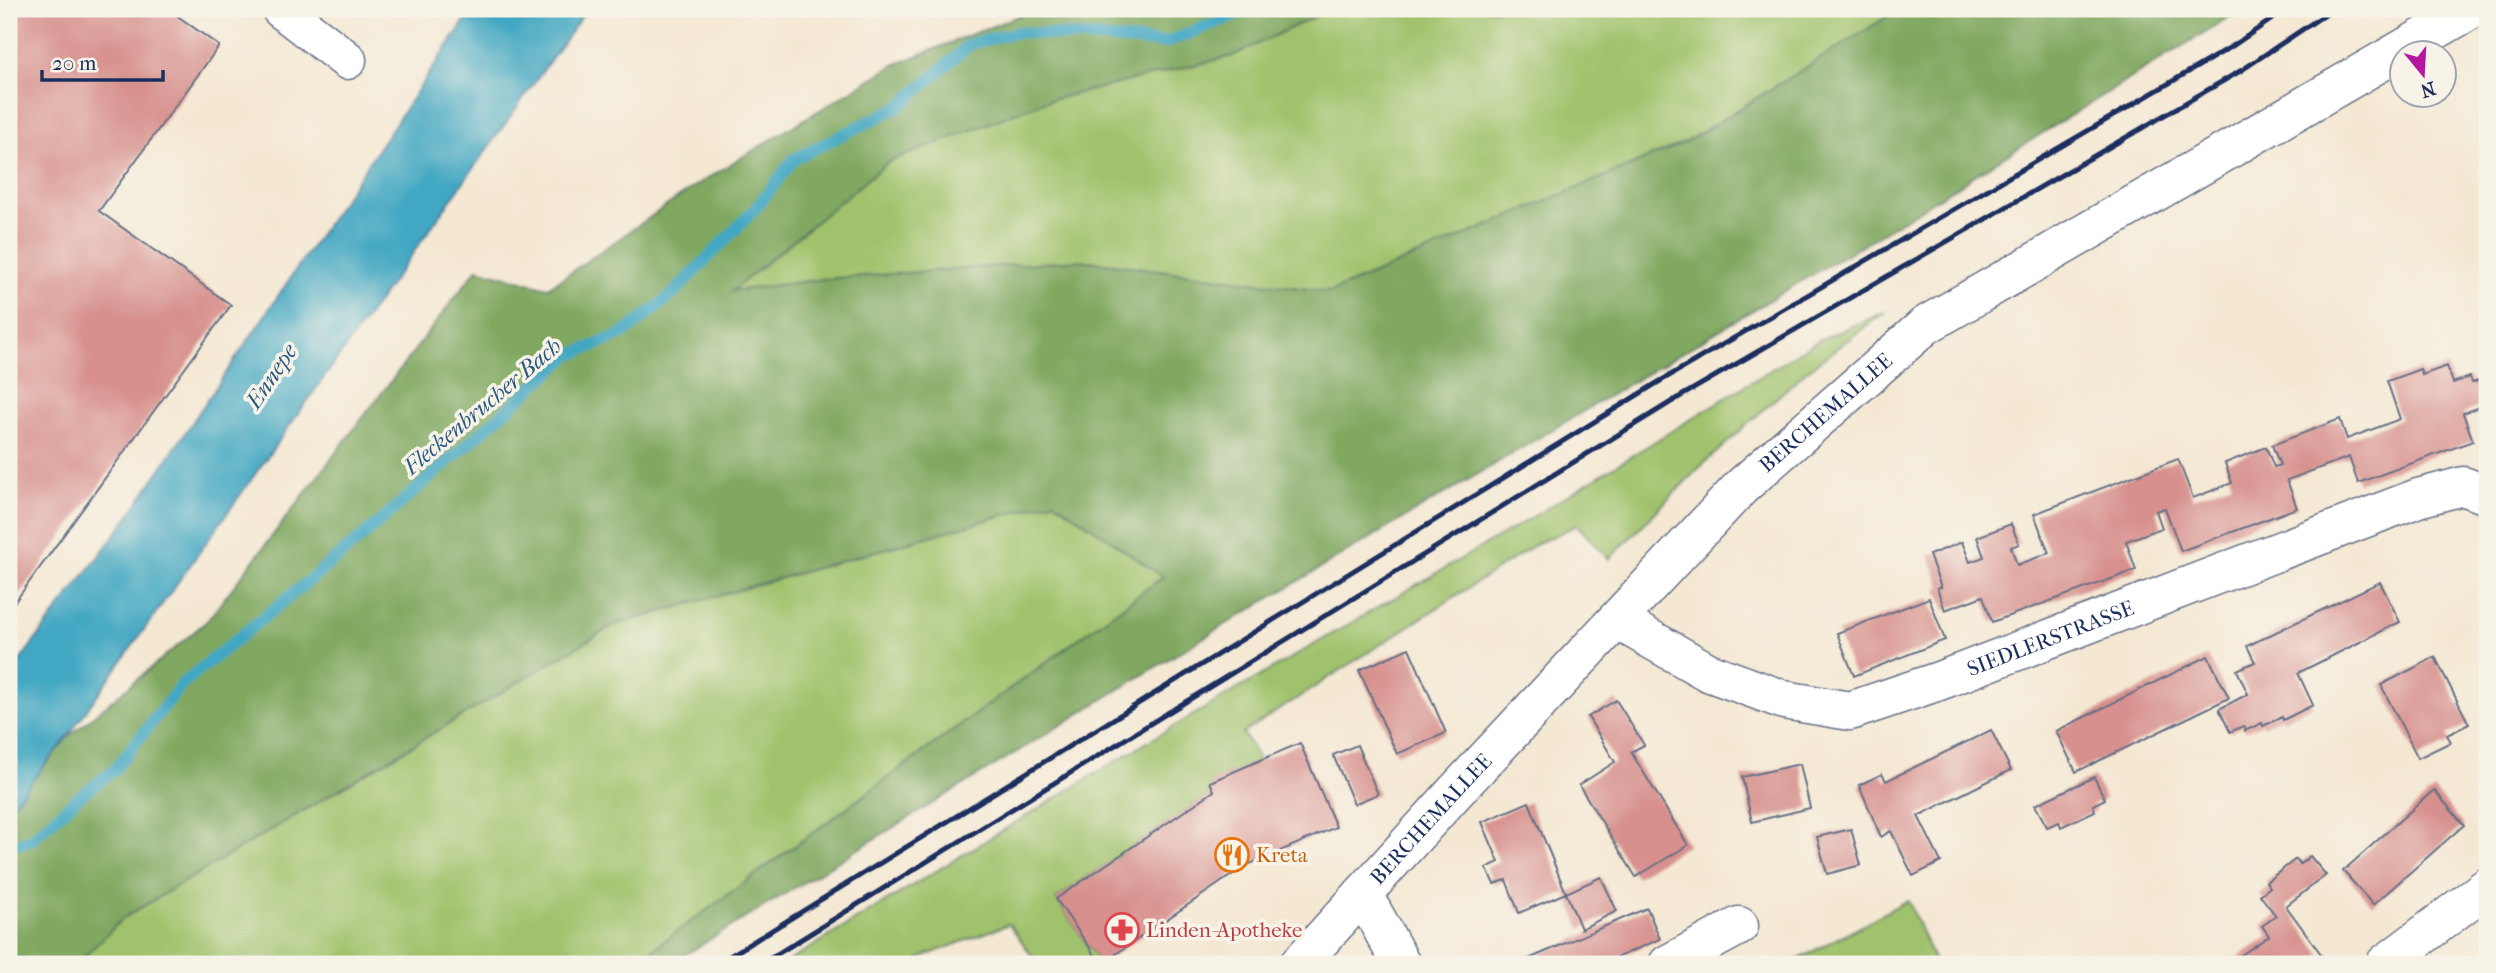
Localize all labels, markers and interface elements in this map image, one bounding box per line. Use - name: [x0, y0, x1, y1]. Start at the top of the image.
- scale bar: [42, 38, 163, 82]
- north arrow: [2388, 38, 2458, 108]
- text: 20 m: [52, 51, 97, 75]
- text: N: [2417, 77, 2438, 102]
- water label: Fleckenbrucher Bach: [397, 332, 567, 481]
- water label: Ennepe: [239, 338, 303, 415]
- street label: BERCHEMALLEE: [1755, 348, 1897, 477]
- street label: SIEDLERSTRASSE: [1964, 596, 2138, 681]
- street label: BERCHEMALLEE: [1365, 749, 1497, 889]
- restaurant icon: Kreta: [1213, 836, 1251, 874]
- place label: Kreta: [1256, 843, 1308, 867]
- pharmacy icon: Linden-Apotheke: [1103, 911, 1141, 949]
- place label: Linden-Apotheke: [1146, 918, 1302, 942]

